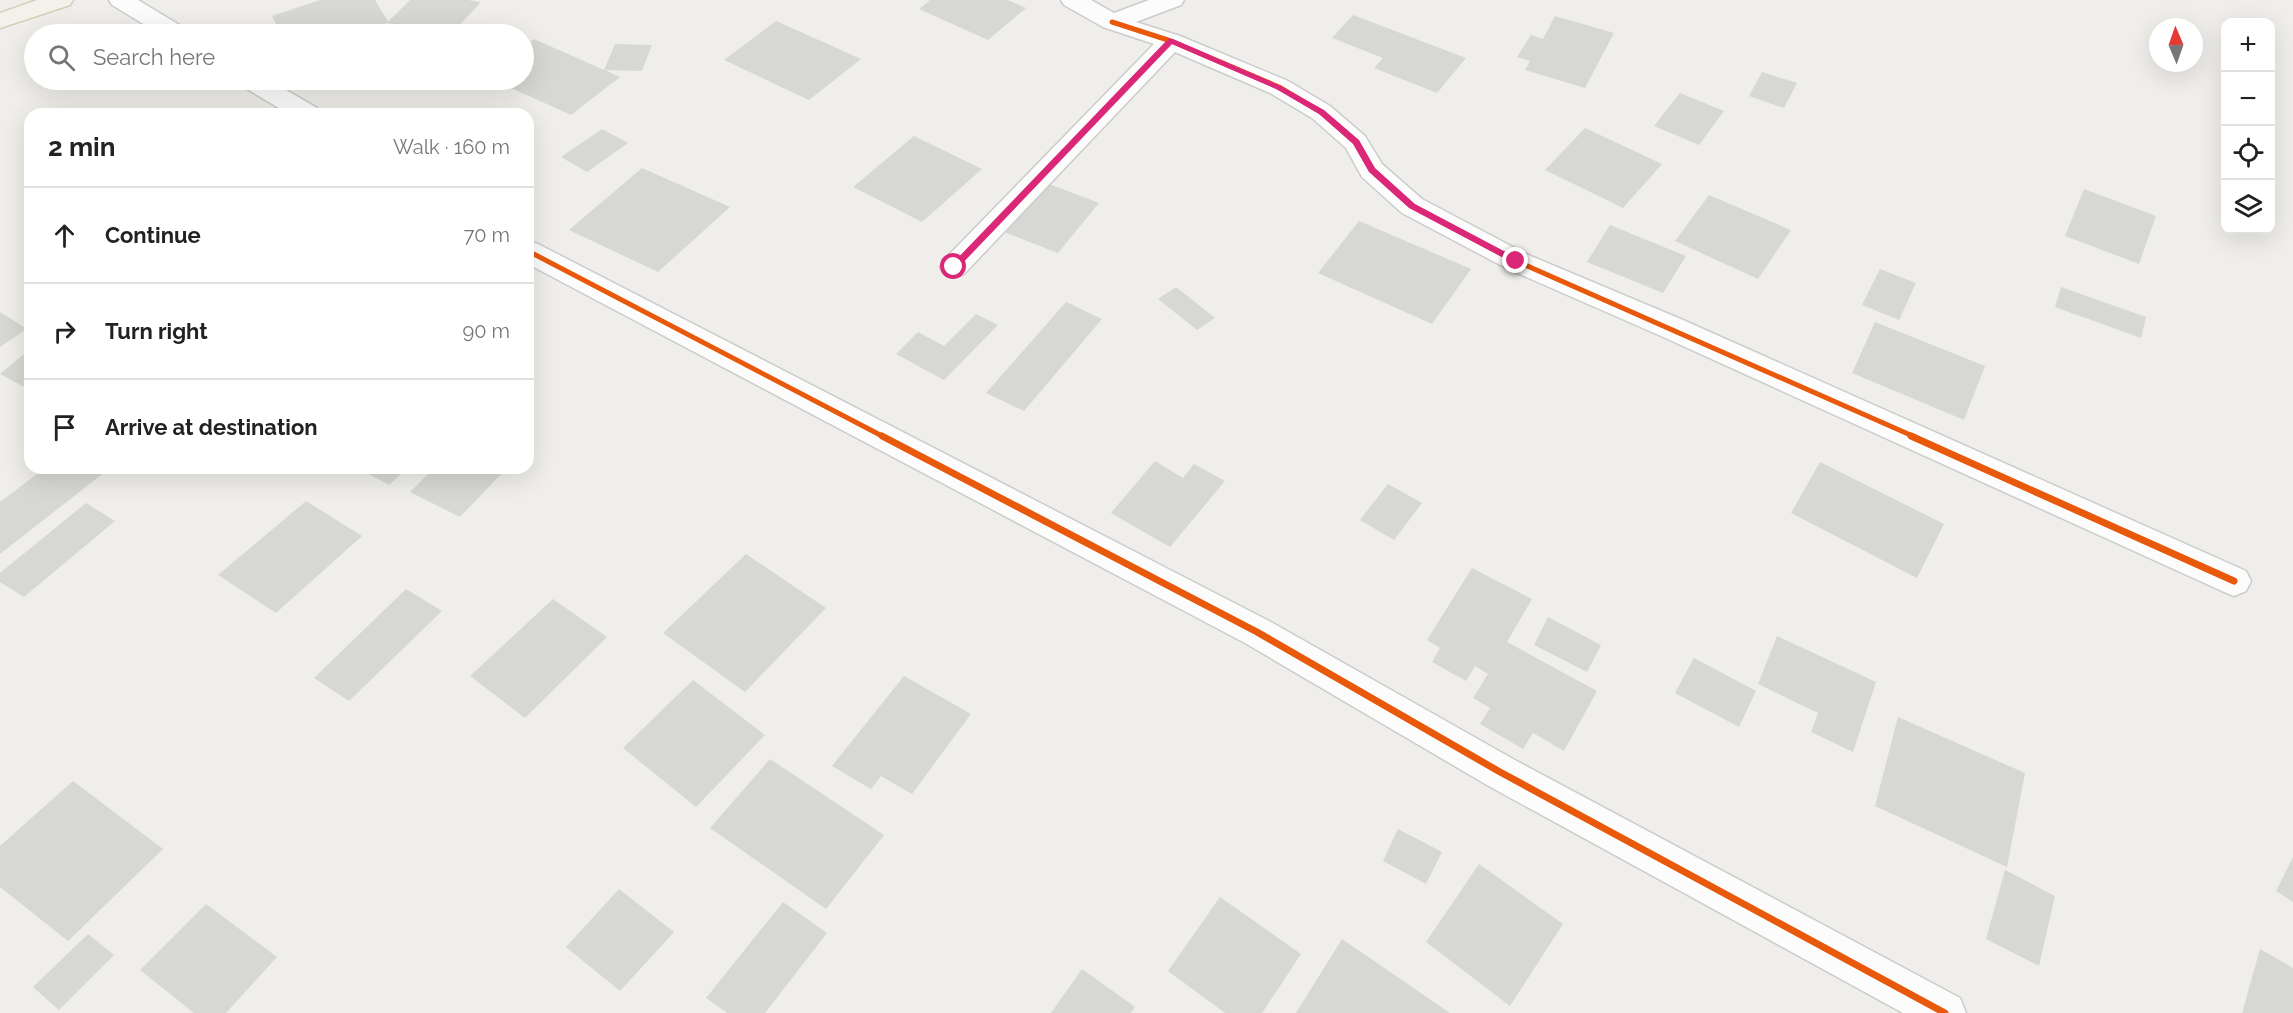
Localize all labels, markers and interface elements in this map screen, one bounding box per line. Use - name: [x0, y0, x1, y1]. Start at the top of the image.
- north arrow: [2149, 18, 2203, 72]
- map controls: [2221, 18, 2275, 234]
- button: +: [2221, 18, 2275, 72]
- search box: [24, 24, 534, 90]
- icon: search: [45, 41, 78, 74]
- text: Search here: [93, 44, 215, 70]
- button: −: [2221, 72, 2275, 126]
- button: locate: [2221, 126, 2275, 180]
- text: 2 min: [48, 132, 115, 162]
- text: Walk · 160 m: [393, 135, 510, 159]
- button: layers: [2221, 180, 2275, 234]
- icon: ahead: [48, 219, 81, 252]
- text: Continue: [105, 222, 201, 248]
- text: 70 m: [464, 223, 510, 247]
- route end: [1502, 247, 1528, 273]
- route start: [940, 253, 966, 279]
- icon: right: [48, 315, 81, 348]
- text: Turn right: [105, 318, 208, 344]
- text: 90 m: [463, 319, 510, 343]
- icon: arrive: [48, 411, 81, 444]
- text: Arrive at destination: [105, 414, 318, 440]

